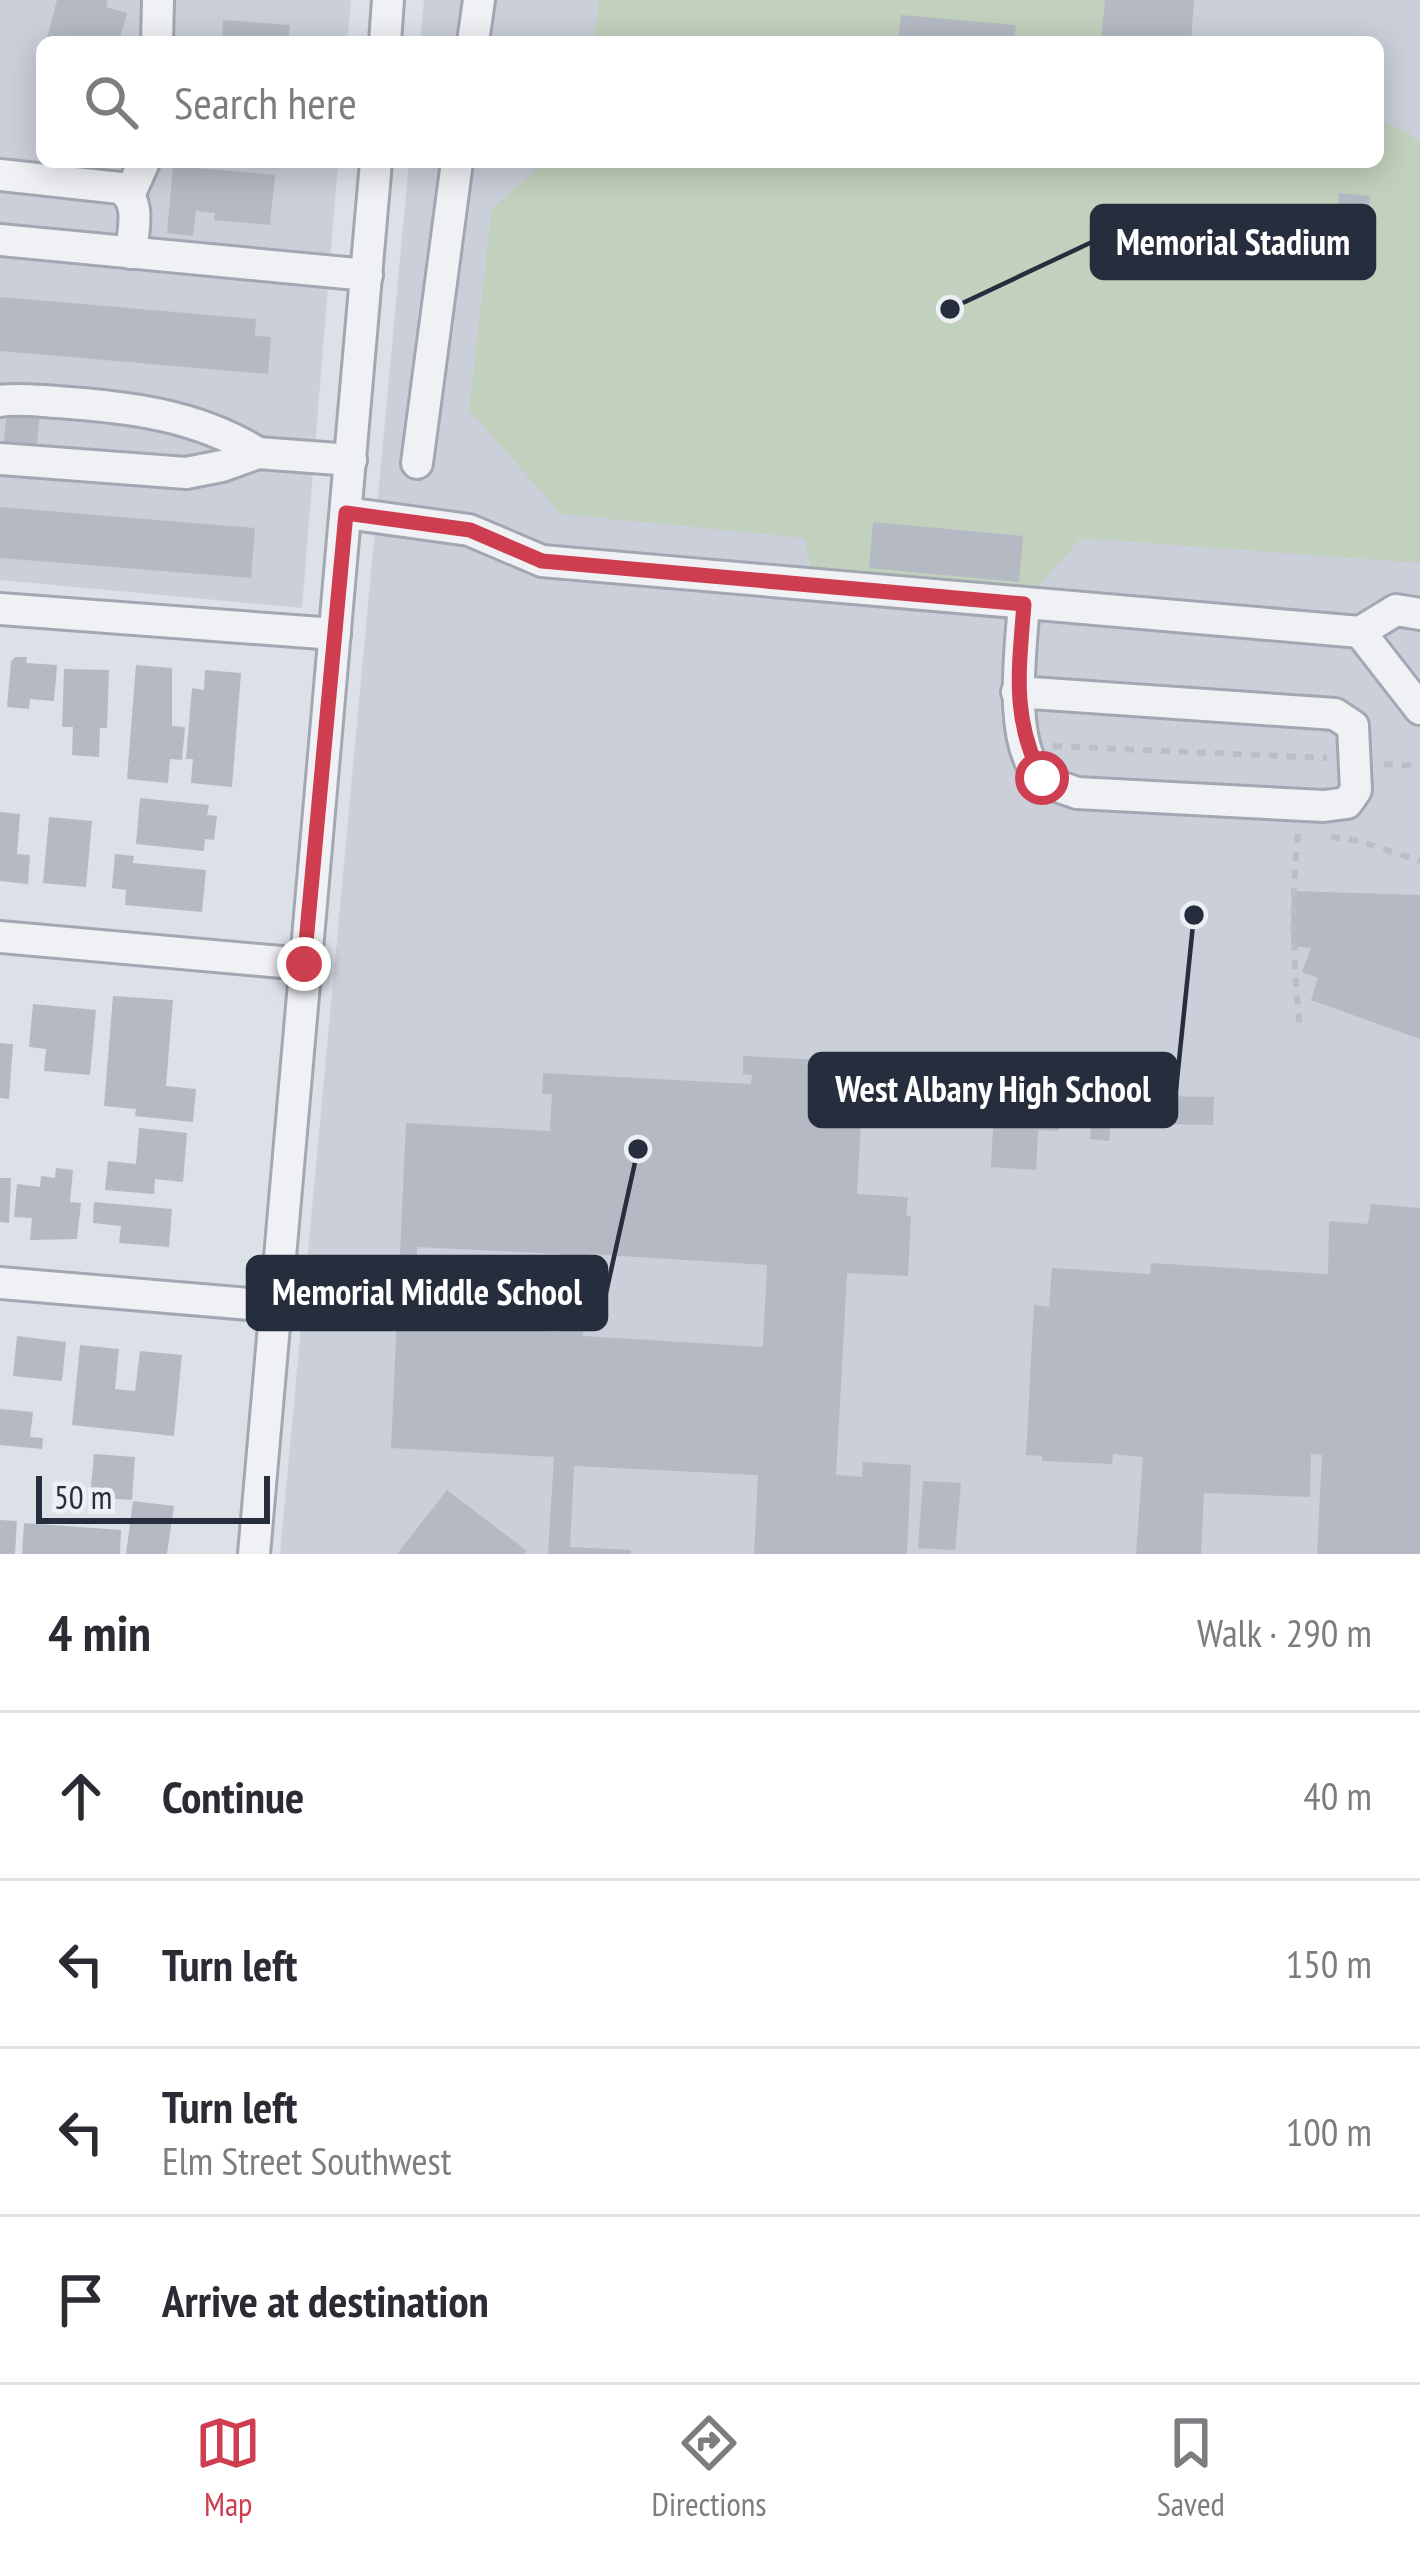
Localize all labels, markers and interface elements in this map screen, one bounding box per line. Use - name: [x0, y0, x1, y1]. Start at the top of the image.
- search box: [36, 36, 1384, 168]
- icon: search: [78, 69, 144, 135]
- text: Search here: [174, 73, 357, 131]
- callout: Memorial Stadium: [1092, 206, 1374, 278]
- text: Memorial Stadium: [1116, 218, 1350, 265]
- route start: [1015, 751, 1069, 805]
- route end: [277, 937, 331, 991]
- callout: West Albany High School: [810, 1054, 1176, 1126]
- text: West Albany High School: [834, 1065, 1151, 1112]
- callout: Memorial Middle School: [248, 1257, 606, 1329]
- text: Memorial Middle School: [272, 1268, 582, 1315]
- scale bar: [36, 1470, 270, 1523]
- text: 50 m: [54, 1475, 112, 1518]
- text: 4 min: [48, 1599, 151, 1665]
- text: Walk · 290 m: [1197, 1607, 1372, 1658]
- icon: ahead: [48, 1763, 114, 1829]
- text: Continue: [162, 1767, 304, 1825]
- text: 40 m: [1303, 1770, 1372, 1821]
- icon: left: [48, 1931, 114, 1997]
- text: Turn left: [162, 1935, 297, 1993]
- text: 150 m: [1286, 1938, 1372, 1989]
- text: Turn left: [162, 2077, 297, 2135]
- icon: left: [48, 2099, 114, 2165]
- text: 100 m: [1286, 2106, 1372, 2157]
- text: Elm Street Southwest: [162, 2135, 452, 2186]
- icon: arrive: [48, 2267, 114, 2333]
- text: Arrive at destination: [162, 2271, 489, 2329]
- tab: Map: [195, 2410, 261, 2525]
- tab: Directions: [652, 2410, 766, 2525]
- tab: Saved: [1157, 2410, 1225, 2525]

